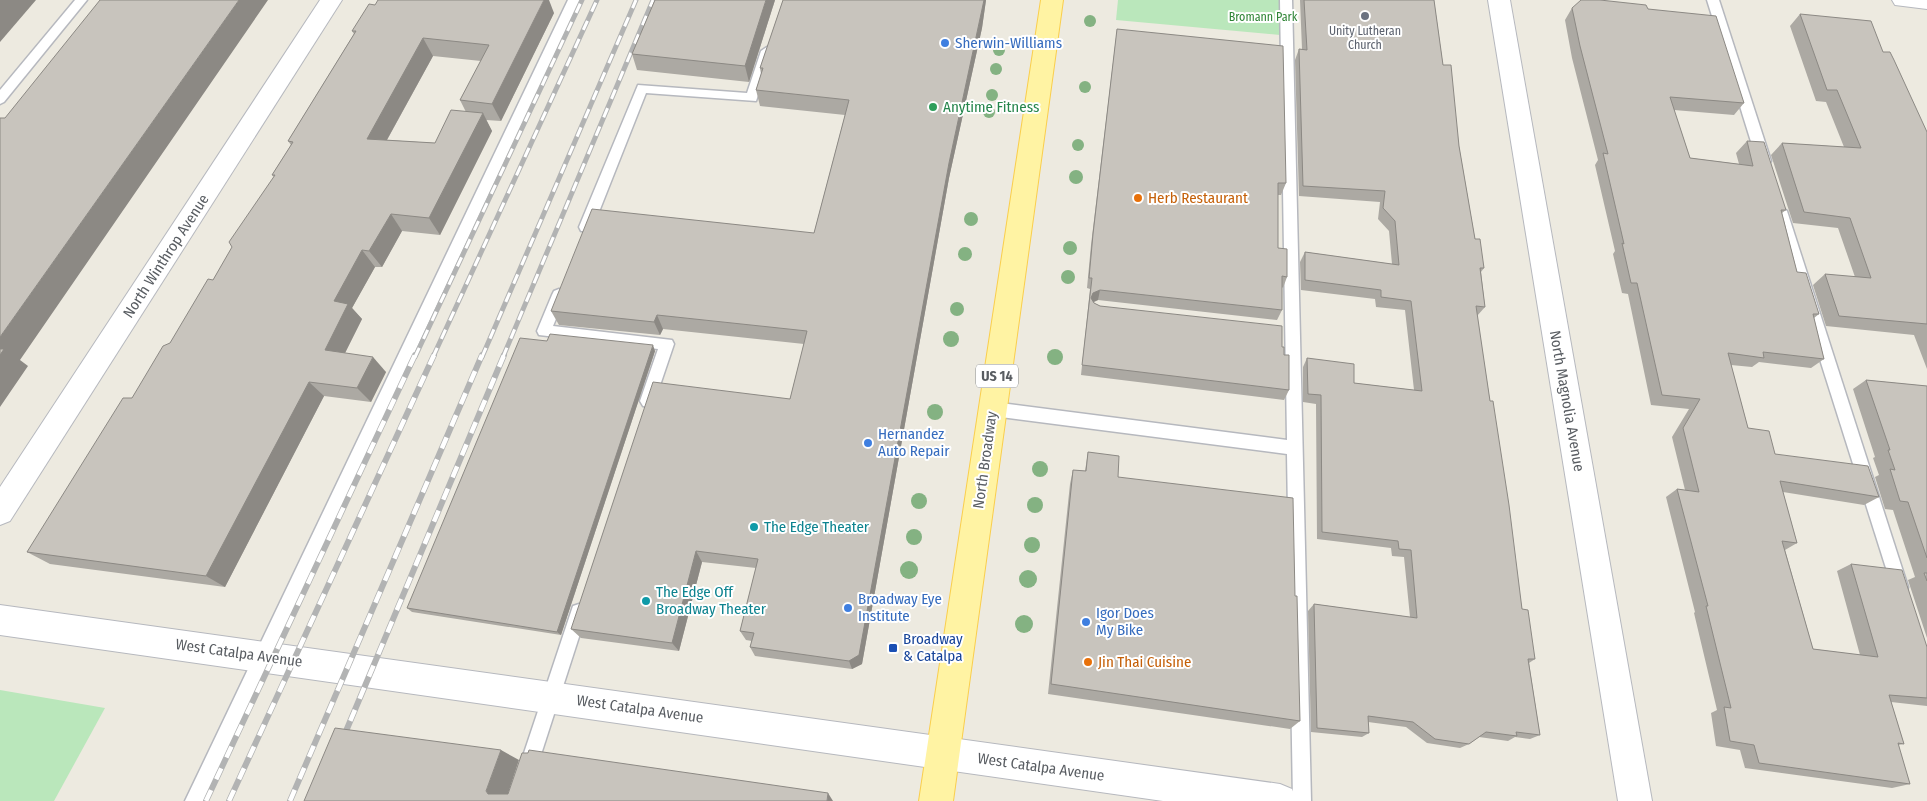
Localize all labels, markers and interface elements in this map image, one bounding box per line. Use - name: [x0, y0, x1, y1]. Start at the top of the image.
- park label: Bromann Park: [1229, 10, 1298, 24]
- marker: Unity Lutheran Church: [1359, 10, 1371, 22]
- place label: Unity Lutheran Church: [1329, 24, 1401, 52]
- place label: Sherwin-Williams: [955, 34, 1062, 52]
- marker: Sherwin-Williams: [939, 37, 951, 49]
- place label: Anytime Fitness: [943, 98, 1039, 116]
- marker: Anytime Fitness: [927, 101, 939, 113]
- place label: Herb Restaurant: [1148, 189, 1248, 207]
- street label: North Winthrop Avenue: [119, 191, 213, 321]
- marker: Herb Restaurant: [1132, 192, 1144, 204]
- street label: North Magnolia Avenue: [1546, 329, 1588, 473]
- road number: US 14: [976, 364, 1018, 388]
- street label: North Broadway: [969, 410, 1001, 510]
- place label: Hernandez Auto Repair: [878, 425, 950, 460]
- marker: Hernandez Auto Repair: [862, 437, 874, 449]
- place label: The Edge Theater: [764, 518, 870, 536]
- marker: The Edge Theater: [748, 521, 760, 533]
- place label: The Edge Off Broadway Theater: [656, 583, 767, 618]
- place label: Broadway Eye Institute: [858, 590, 942, 625]
- marker: The Edge Off Broadway Theater: [640, 595, 652, 607]
- marker: Broadway Eye Institute: [842, 602, 854, 614]
- place label: Igor Does My Bike: [1096, 604, 1154, 639]
- marker: Igor Does My Bike: [1080, 616, 1092, 628]
- place label: Broadway & Catalpa: [903, 630, 963, 665]
- street label: West Catalpa Avenue: [174, 635, 304, 671]
- marker: Broadway & Catalpa: [887, 642, 899, 654]
- place label: Jin Thai Cuisine: [1098, 653, 1191, 671]
- marker: Jin Thai Cuisine: [1082, 656, 1094, 668]
- street label: West Catalpa Avenue: [575, 691, 705, 727]
- street label: West Catalpa Avenue: [976, 749, 1106, 785]

